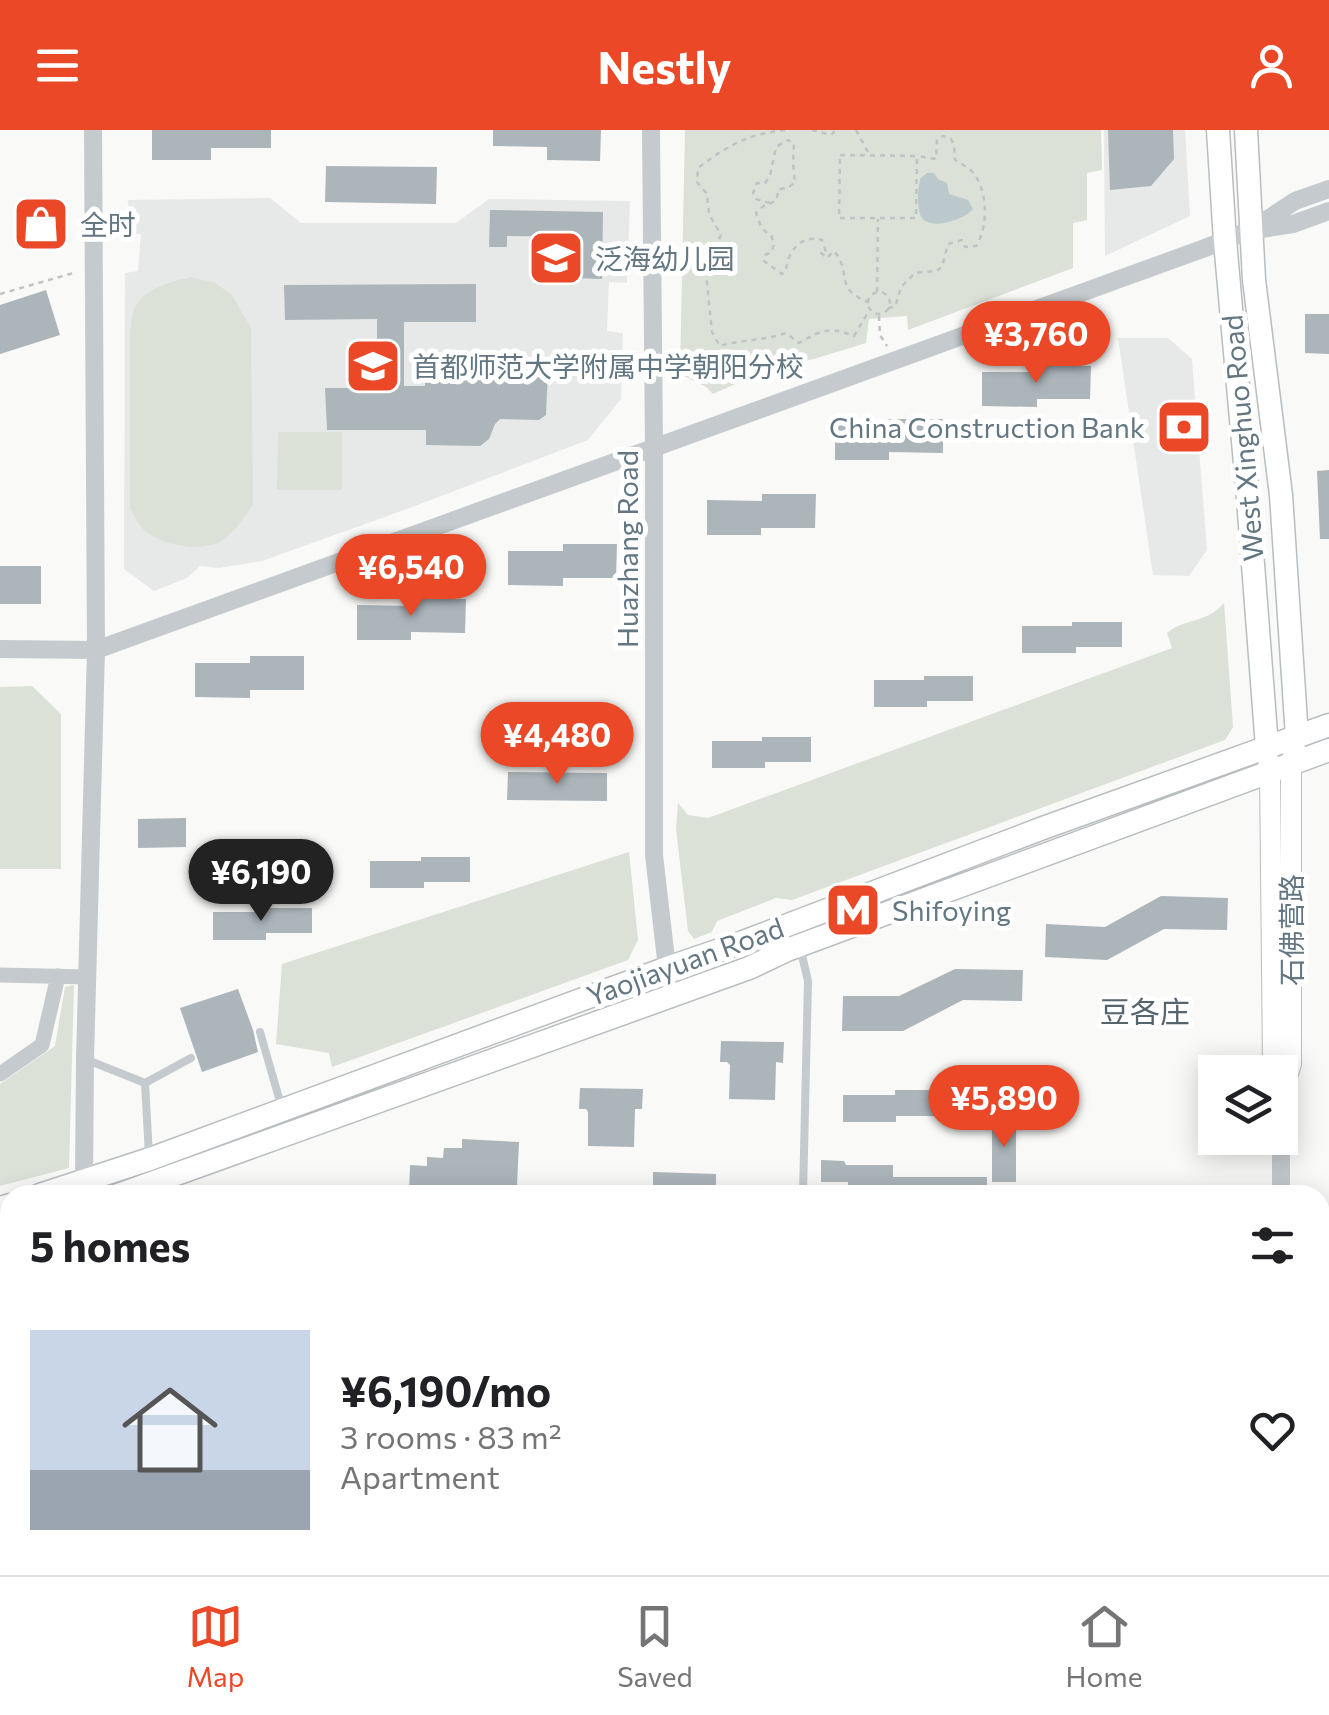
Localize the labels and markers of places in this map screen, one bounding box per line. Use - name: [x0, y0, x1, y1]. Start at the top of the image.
- shop icon: 全时: [11, 194, 71, 254]
- place label: 全时: [80, 207, 136, 241]
- school or university icon: 泛海幼儿园: [526, 228, 586, 288]
- place label: 泛海幼儿园: [595, 241, 735, 275]
- pin: ¥3,760: [955, 301, 1117, 386]
- school or university icon: 首都师范大学附属中学朝阳分校: [343, 336, 403, 396]
- place label: 首都师范大学附属中学朝阳分校: [412, 349, 804, 383]
- bank icon: China Construction Bank: [1154, 397, 1214, 457]
- place label: China Construction Bank: [829, 410, 1145, 444]
- pin: ¥6,540: [330, 534, 492, 619]
- pin: ¥4,480: [476, 702, 638, 787]
- pin: ¥6,190: [180, 839, 342, 924]
- metro station icon: Shifoying: [823, 880, 883, 940]
- place label: Shifoying: [892, 893, 1011, 927]
- pin: ¥5,890: [923, 1065, 1085, 1150]

